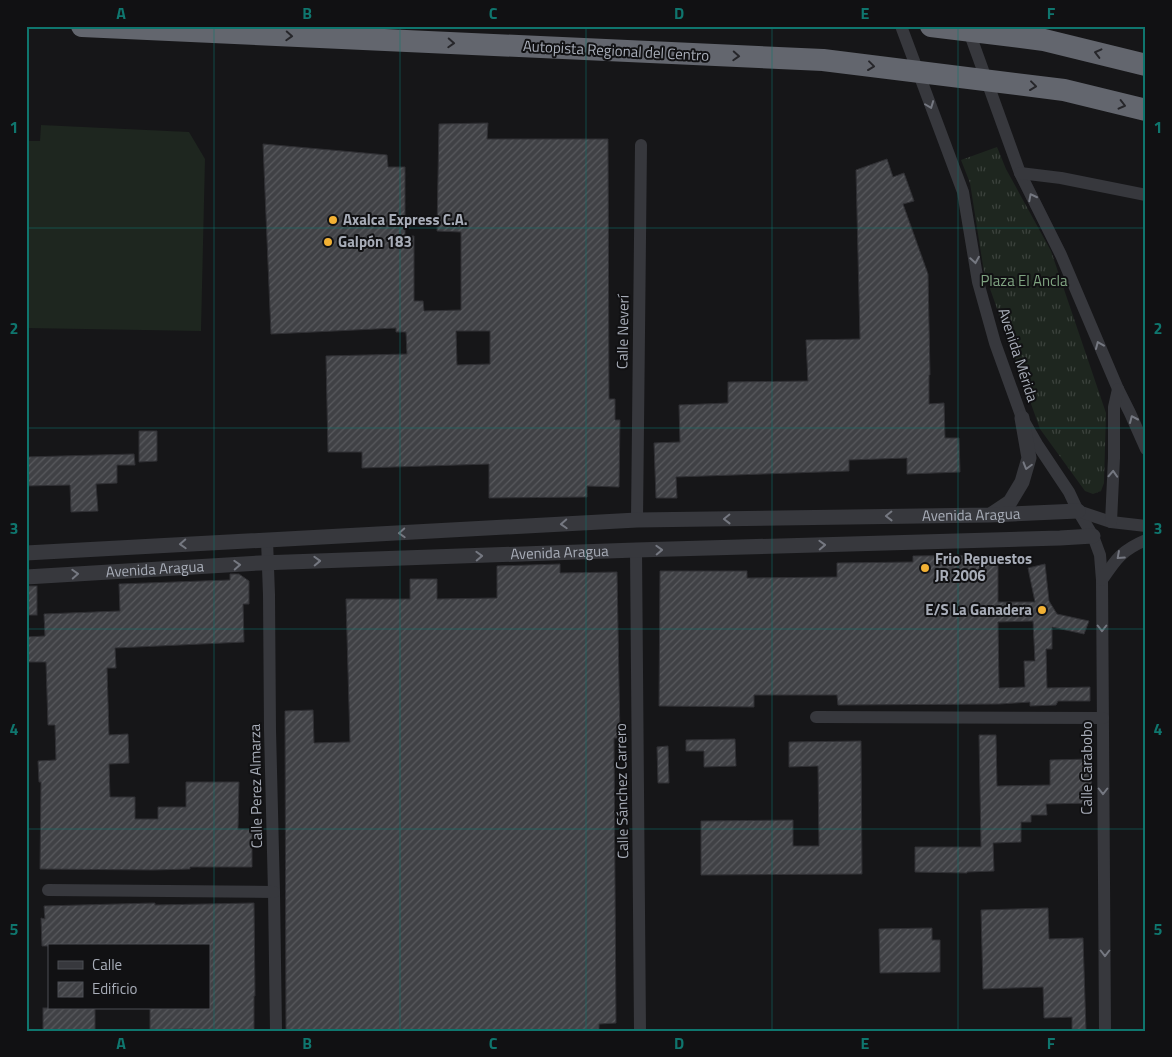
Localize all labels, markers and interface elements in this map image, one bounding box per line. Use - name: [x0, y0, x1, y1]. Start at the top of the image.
- text: A: [116, 1, 126, 25]
- text: B: [302, 1, 312, 25]
- text: C: [489, 1, 498, 25]
- text: D: [674, 1, 684, 25]
- text: E: [861, 1, 870, 25]
- text: F: [1047, 1, 1056, 25]
- one-way arrow: [285, 30, 293, 41]
- street label: Autopista Regional del Centro: [522, 34, 710, 67]
- one-way arrow: [447, 38, 455, 49]
- one-way arrow: [1094, 48, 1103, 59]
- one-way arrow: [732, 51, 740, 62]
- one-way arrow: [868, 60, 876, 71]
- one-way arrow: [1029, 80, 1037, 91]
- one-way arrow: [1118, 99, 1126, 109]
- one-way arrow: [925, 100, 935, 108]
- text: 1: [10, 115, 18, 139]
- text: 1: [1154, 115, 1162, 139]
- one-way arrow: [1028, 193, 1038, 202]
- place label: Axalca Express C.A.: [343, 208, 468, 231]
- marker: Axalca Express C.A.: [327, 214, 339, 226]
- place label: Galpón 183: [338, 230, 412, 253]
- marker: Galpón 183: [322, 236, 334, 248]
- one-way arrow: [969, 257, 980, 265]
- park label: Plaza El Ancla: [980, 269, 1068, 292]
- street label: Calle Neverí: [610, 293, 635, 369]
- street label: Avenida Mérida: [992, 305, 1045, 405]
- text: 2: [10, 316, 18, 340]
- text: 2: [1154, 316, 1162, 340]
- one-way arrow: [1094, 341, 1104, 349]
- one-way arrow: [1128, 415, 1139, 424]
- one-way arrow: [1022, 461, 1032, 469]
- one-way arrow: [1108, 469, 1119, 477]
- street label: Avenida Aragua: [922, 502, 1021, 527]
- one-way arrow: [885, 511, 892, 521]
- one-way arrow: [722, 513, 730, 524]
- text: 3: [10, 516, 18, 540]
- text: 3: [1154, 516, 1162, 540]
- one-way arrow: [560, 518, 568, 529]
- one-way arrow: [398, 527, 406, 538]
- one-way arrow: [179, 539, 187, 550]
- street label: Avenida Aragua: [510, 539, 609, 565]
- one-way arrow: [818, 540, 826, 550]
- one-way arrow: [656, 544, 664, 555]
- place label: Frio Repuestos JR 2006: [935, 547, 1032, 587]
- one-way arrow: [476, 550, 484, 561]
- one-way arrow: [1117, 550, 1126, 559]
- street label: Avenida Aragua: [105, 554, 205, 583]
- one-way arrow: [313, 556, 321, 567]
- one-way arrow: [233, 559, 241, 570]
- marker: Frio Repuestos JR 2006: [919, 562, 931, 574]
- one-way arrow: [71, 568, 79, 579]
- place label: E/S La Ganadera: [925, 598, 1032, 621]
- marker: E/S La Ganadera: [1036, 604, 1048, 616]
- one-way arrow: [1097, 625, 1107, 633]
- text: 4: [10, 717, 19, 741]
- text: 4: [1154, 717, 1163, 741]
- street label: Calle Carabobo: [1075, 721, 1098, 815]
- street label: Calle Perez Almarza: [243, 723, 268, 849]
- street label: Calle Sánchez Carrero: [609, 723, 634, 859]
- one-way arrow: [1098, 788, 1108, 795]
- text: 5: [10, 917, 19, 941]
- text: 5: [1154, 917, 1163, 941]
- legend: [48, 944, 210, 1010]
- one-way arrow: [1100, 950, 1110, 958]
- text: Calle: [92, 953, 122, 976]
- text: Edificio: [92, 977, 137, 1000]
- text: A: [116, 1031, 126, 1055]
- text: B: [302, 1031, 312, 1055]
- text: C: [489, 1031, 498, 1055]
- text: D: [674, 1031, 684, 1055]
- text: E: [861, 1031, 870, 1055]
- text: F: [1047, 1031, 1056, 1055]

